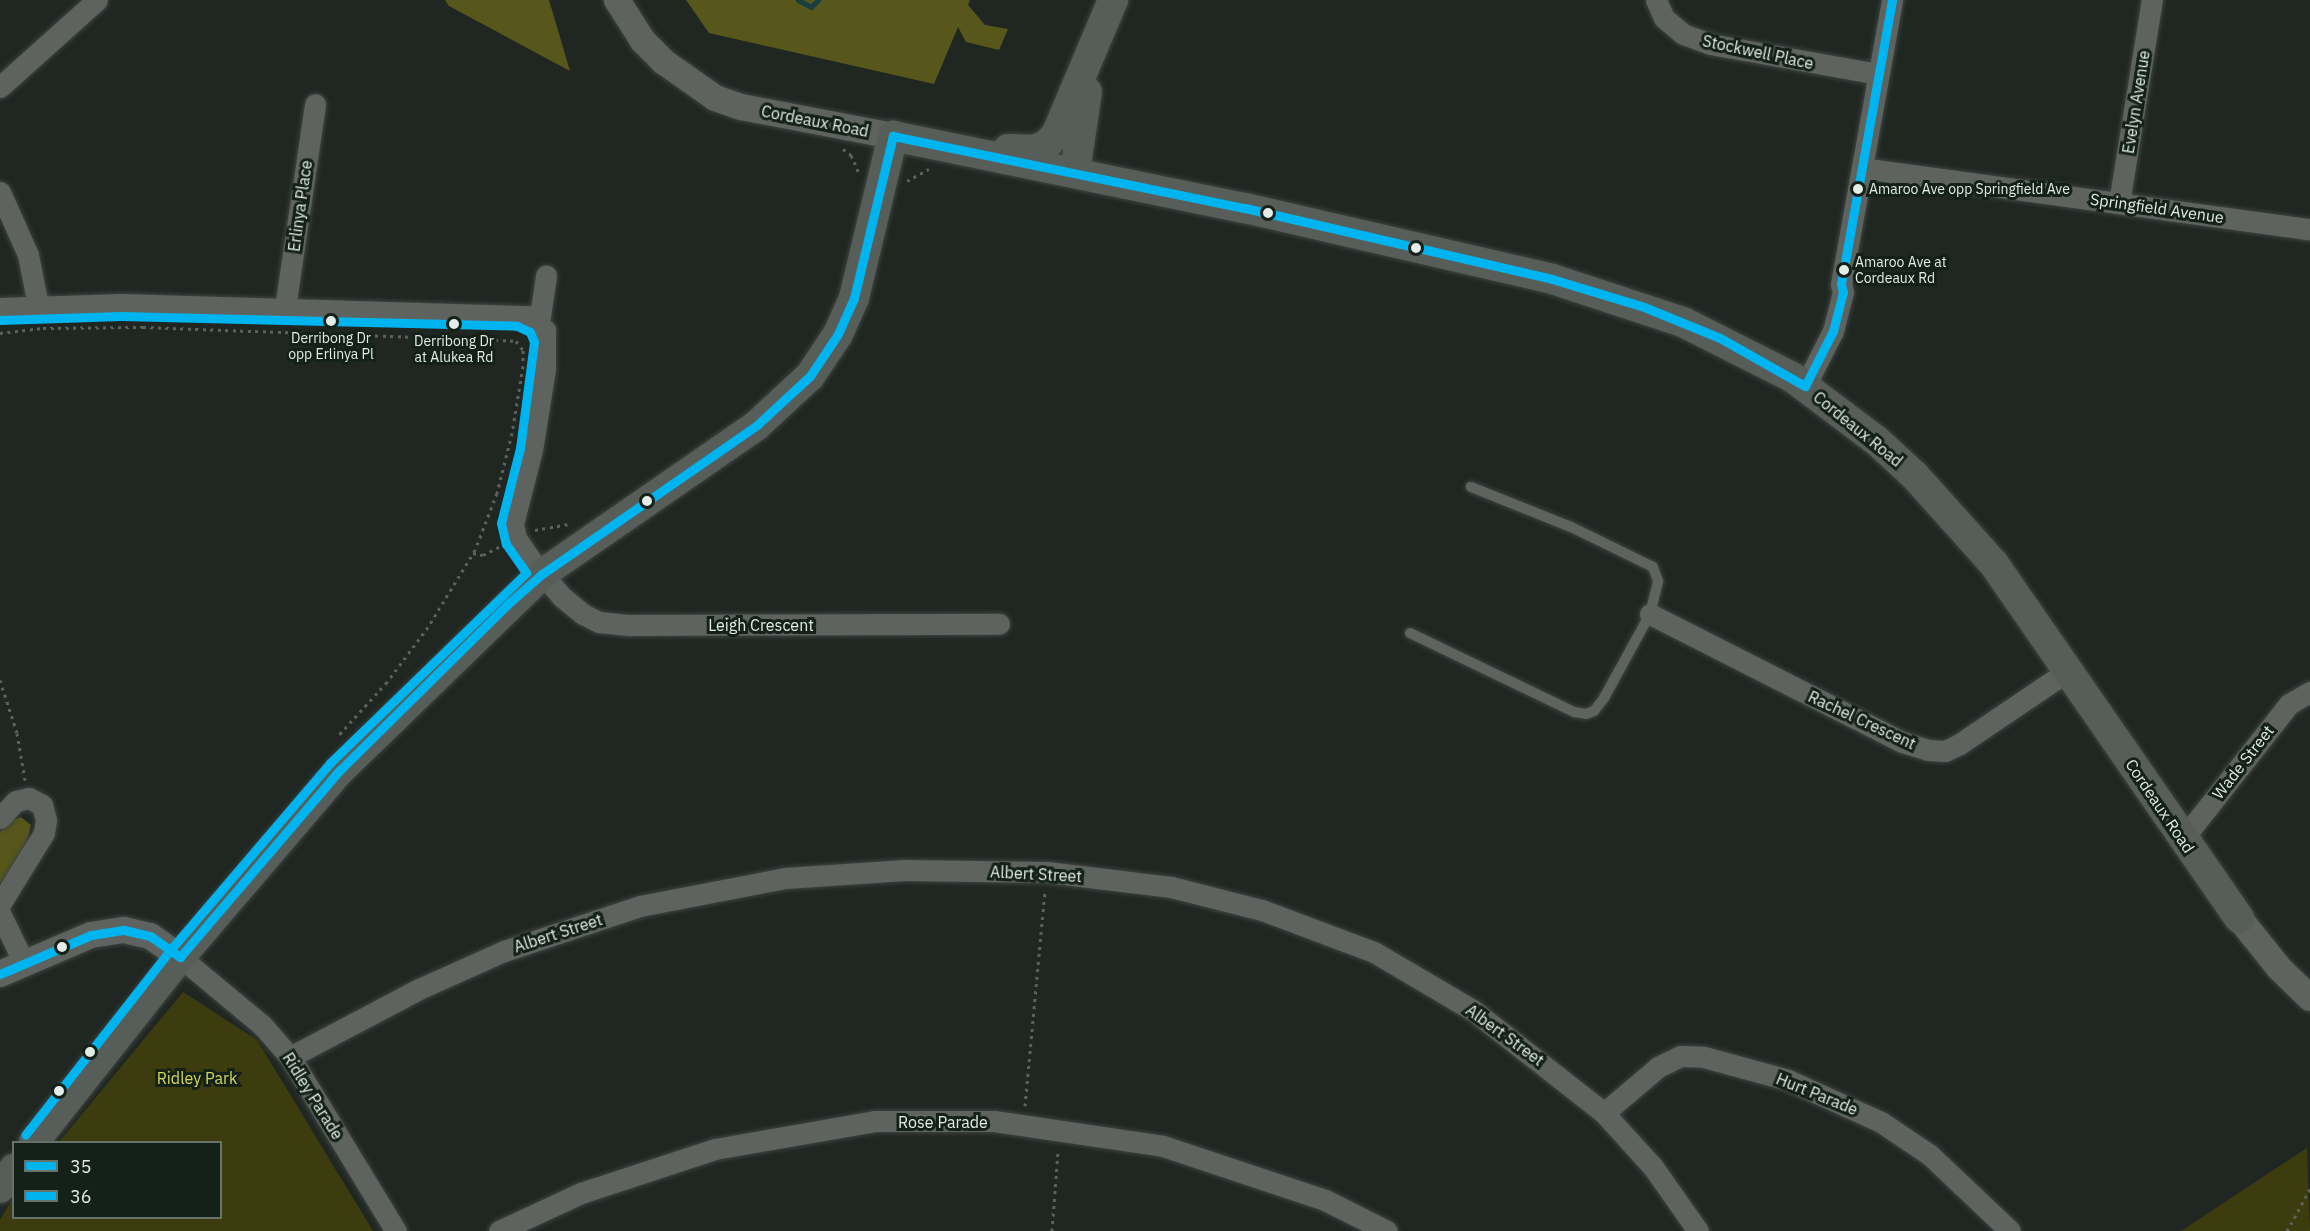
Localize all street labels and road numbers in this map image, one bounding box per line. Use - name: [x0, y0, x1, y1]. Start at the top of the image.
- street label: Stockwell Place: [1701, 31, 1815, 73]
- street label: Evelyn Avenue: [2118, 49, 2154, 155]
- street label: Cordeaux Road: [760, 101, 870, 141]
- street label: Erlinya Place: [284, 159, 316, 253]
- street label: Springfield Avenue: [2089, 189, 2225, 227]
- street label: Cordeaux Road: [1810, 387, 1906, 471]
- street label: Leigh Crescent: [708, 615, 814, 635]
- street label: Rachel Crescent: [1805, 687, 1919, 753]
- street label: Wade Street: [2208, 721, 2278, 803]
- street label: Cordeaux Road: [2122, 755, 2198, 857]
- street label: Albert Street: [990, 862, 1082, 886]
- street label: Albert Street: [511, 910, 605, 956]
- street label: Albert Street: [1462, 1000, 1548, 1070]
- street label: Ridley Parade: [279, 1049, 347, 1143]
- street label: Hurt Parade: [1773, 1069, 1861, 1119]
- street label: Rose Parade: [898, 1112, 988, 1132]

